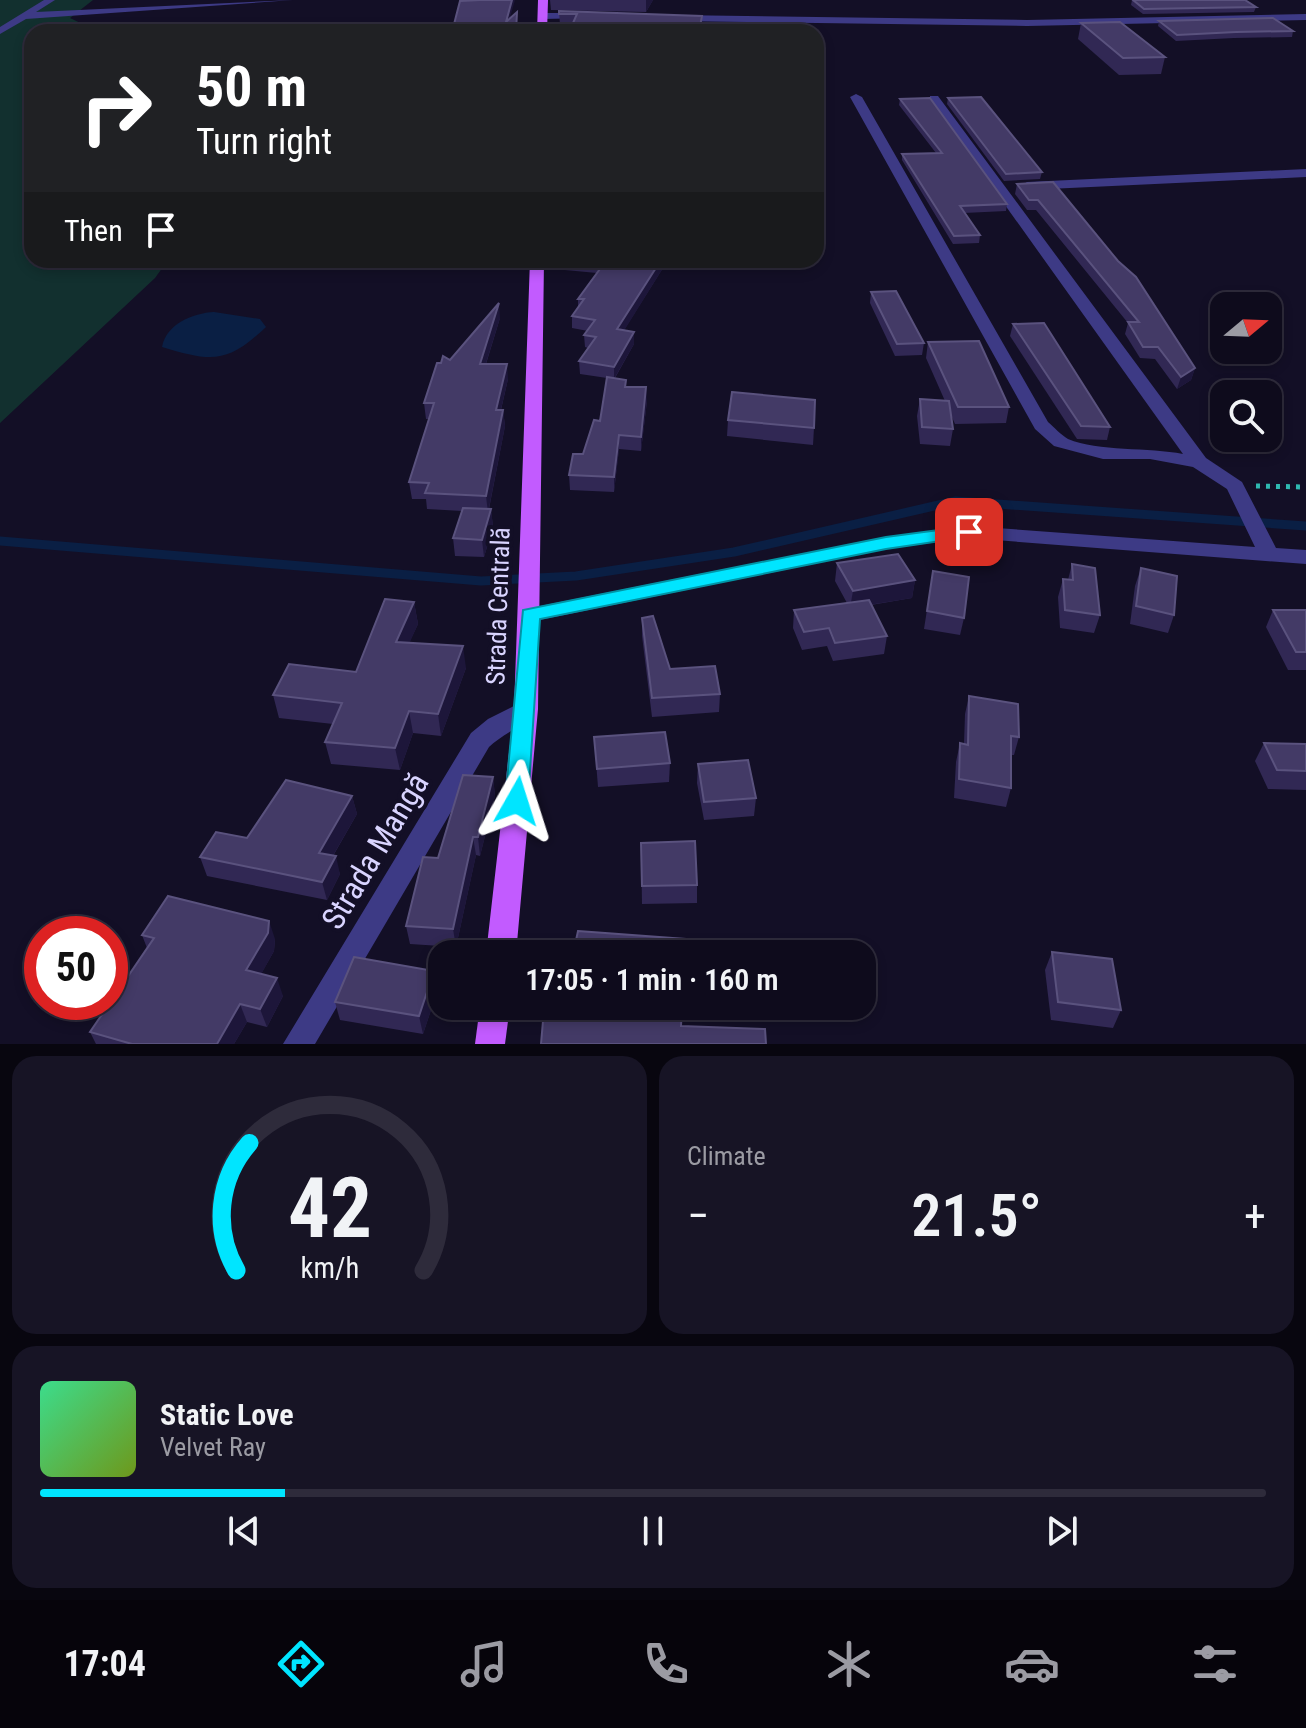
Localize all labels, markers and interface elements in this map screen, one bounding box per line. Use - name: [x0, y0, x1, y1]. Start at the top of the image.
- text: 50 m: [196, 54, 307, 120]
- icon: right: [64, 56, 168, 160]
- text: Turn right: [196, 121, 332, 163]
- icon: arrive: [139, 208, 183, 252]
- text: Then: [64, 213, 123, 248]
- north arrow: [1210, 292, 1282, 364]
- map controls: [1210, 292, 1282, 452]
- button: search: [1210, 380, 1282, 452]
- pin: [935, 498, 1003, 566]
- icon: arrive: [947, 510, 991, 554]
- street label: Strada Centrală: [480, 527, 516, 685]
- position arrow: [475, 759, 559, 843]
- street label: Strada Mangă: [314, 766, 436, 936]
- speed limit sign: 50: [24, 916, 128, 1020]
- text: 17:05 · 1 min · 160 m: [525, 962, 779, 997]
- text: Climate: [687, 1141, 766, 1171]
- text: 42: [287, 1160, 372, 1257]
- text: 21.5°: [911, 1180, 1042, 1251]
- text: −: [687, 1190, 709, 1242]
- text: +: [1244, 1190, 1266, 1242]
- text: km/h: [300, 1251, 359, 1285]
- text: Static Love: [160, 1397, 294, 1432]
- text: Velvet Ray: [160, 1432, 266, 1462]
- icon: previous: [222, 1509, 266, 1553]
- icon: pause: [631, 1509, 675, 1553]
- icon: next: [1040, 1509, 1084, 1553]
- icon: directions: [273, 1636, 329, 1692]
- icon: music: [456, 1636, 512, 1692]
- icon: phone: [638, 1636, 694, 1692]
- icon: climate: [821, 1636, 877, 1692]
- icon: car: [1004, 1636, 1060, 1692]
- icon: filters: [1187, 1636, 1243, 1692]
- text: 17:04: [63, 1643, 146, 1685]

